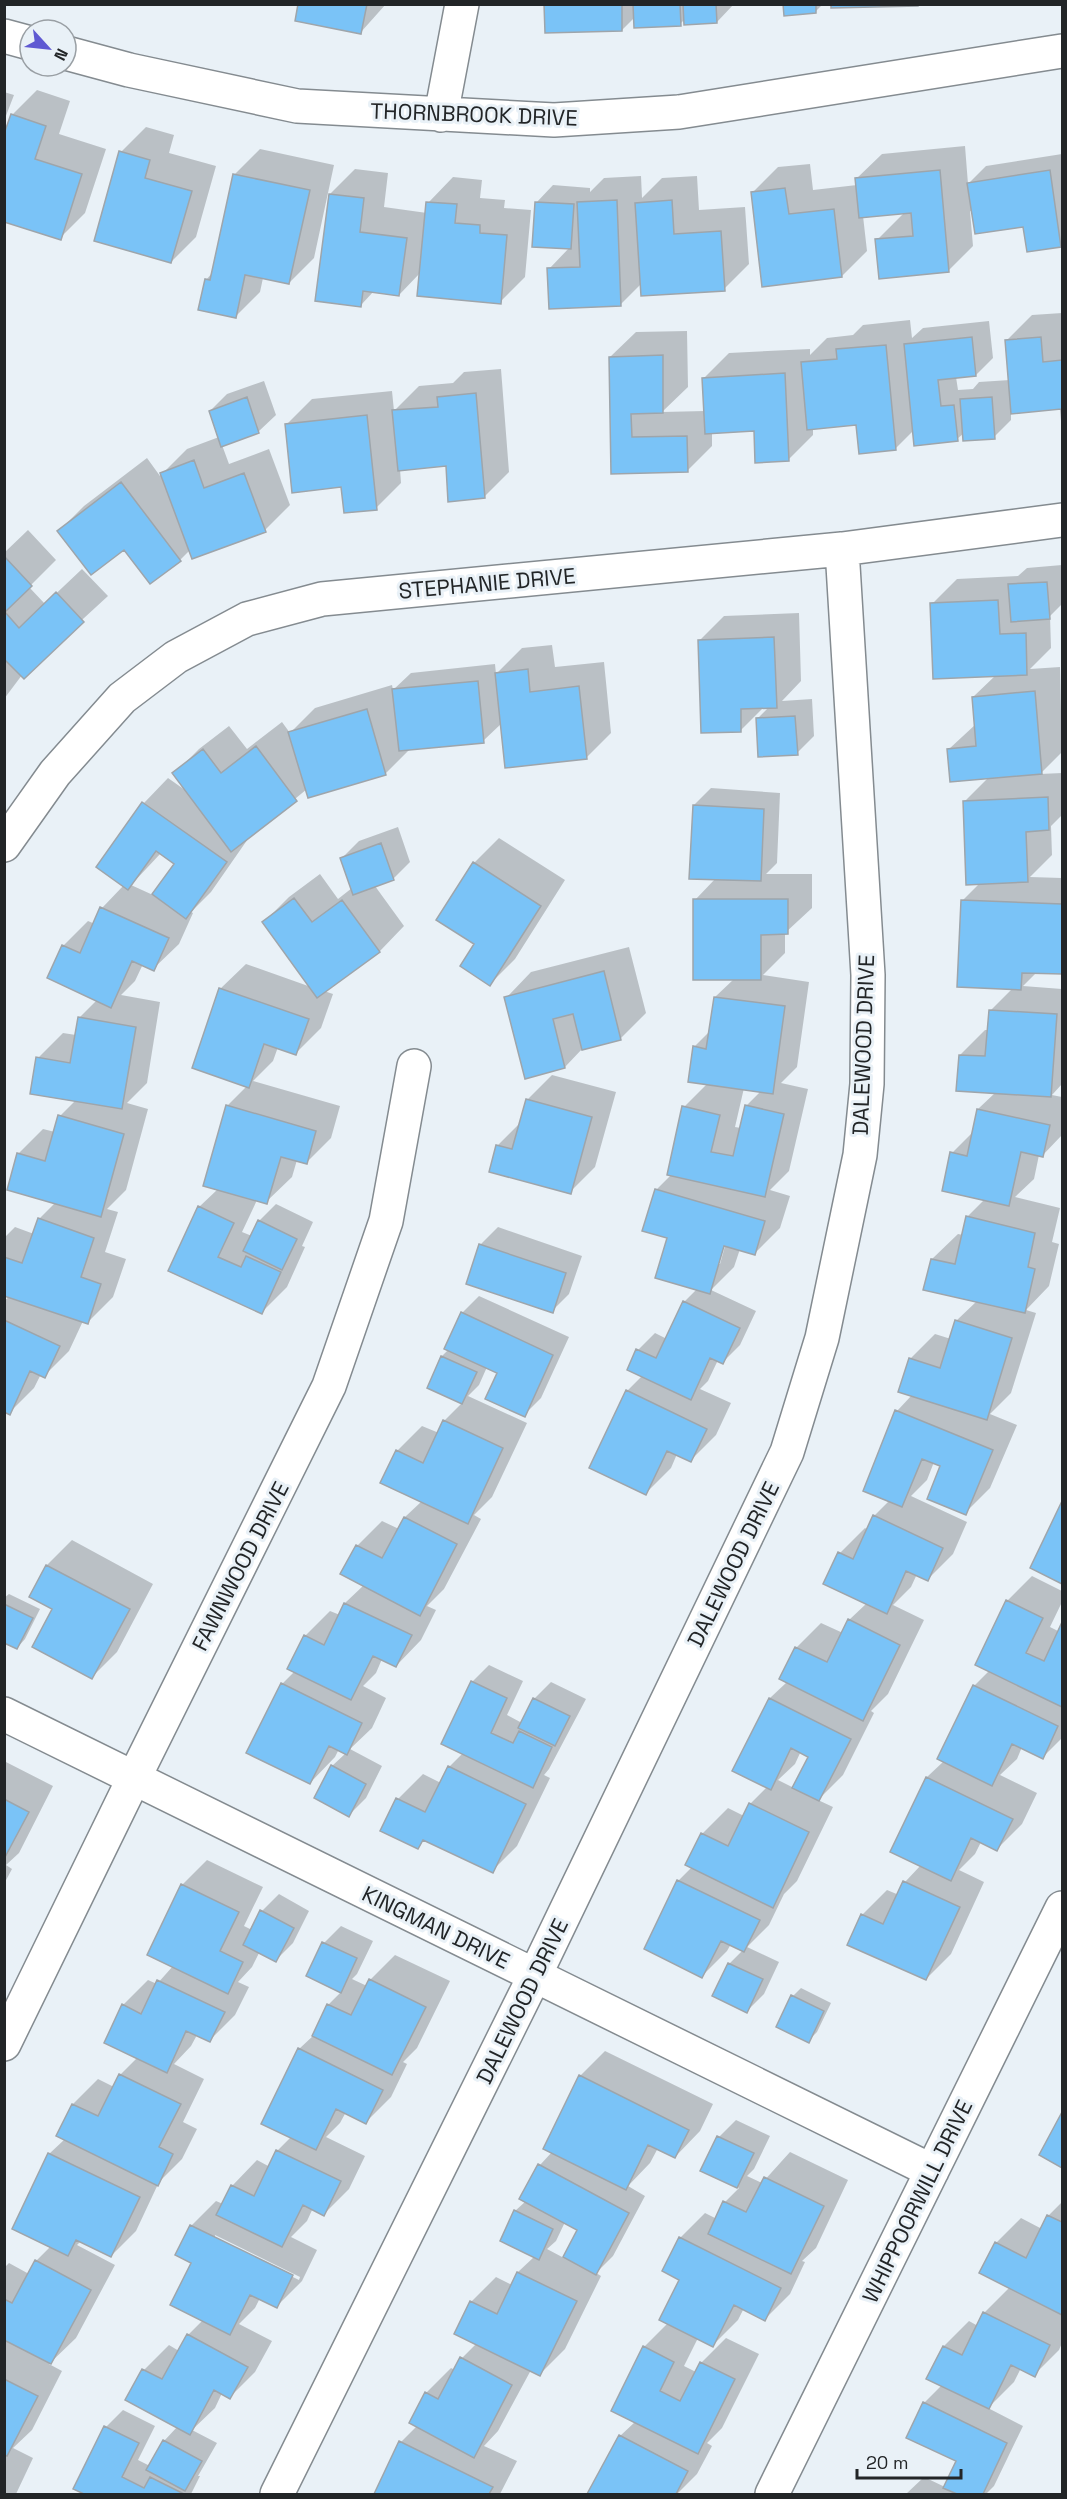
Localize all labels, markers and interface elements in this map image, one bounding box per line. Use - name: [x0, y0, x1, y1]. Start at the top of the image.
- north arrow: [18, 18, 78, 78]
- text: N: [49, 45, 73, 64]
- street label: THORNBROOK DRIVE: [370, 96, 578, 132]
- street label: STEPHANIE DRIVE: [397, 561, 577, 605]
- street label: DALEWOOD DRIVE: [846, 954, 880, 1136]
- street label: FAWNWOOD DRIVE: [185, 1477, 295, 1655]
- street label: DALEWOOD DRIVE: [681, 1477, 785, 1651]
- street label: KINGMAN DRIVE: [358, 1879, 514, 1975]
- street label: DALEWOOD DRIVE: [470, 1914, 574, 2088]
- street label: WHIPPOORWILL DRIVE: [856, 2095, 978, 2307]
- scale bar: [857, 2442, 960, 2480]
- text: 20 m: [866, 2451, 909, 2474]

